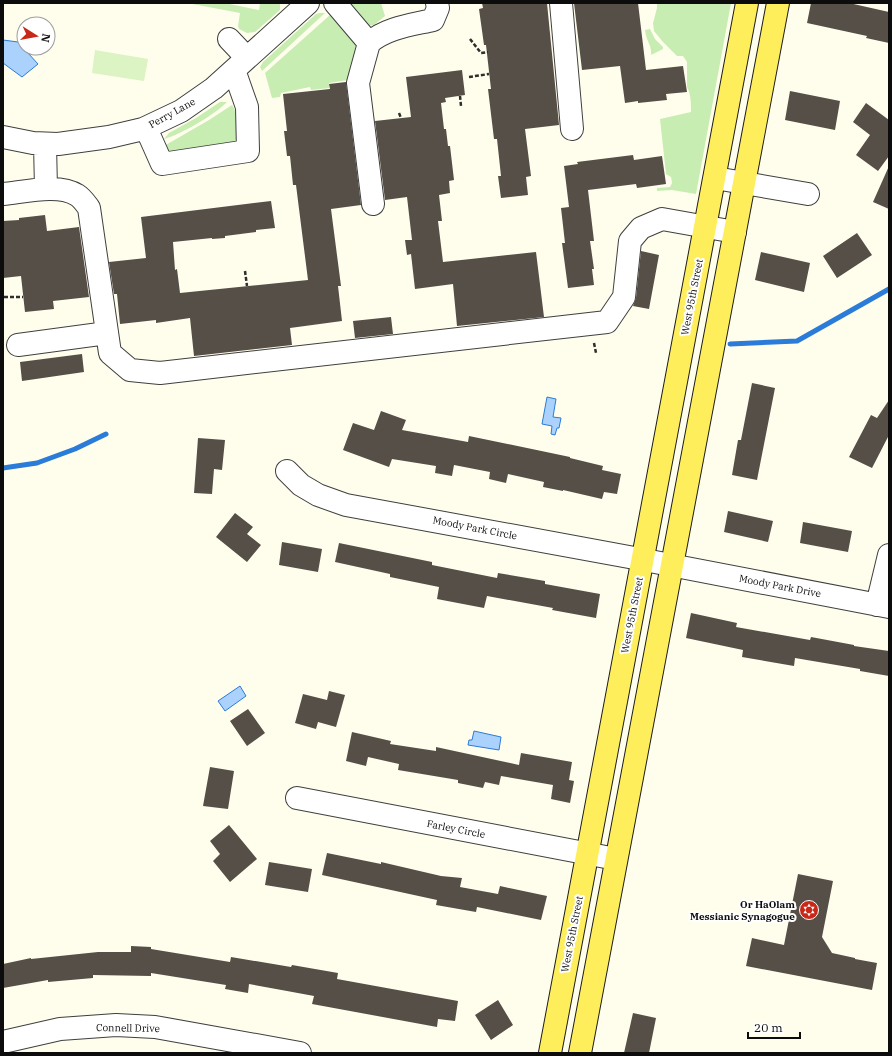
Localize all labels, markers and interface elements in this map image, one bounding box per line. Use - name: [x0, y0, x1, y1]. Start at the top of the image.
- north arrow: [16, 16, 56, 56]
- text: N: [38, 32, 54, 44]
- street label: Perry Lane: [146, 95, 198, 131]
- street label: West 95th Street: [678, 257, 706, 336]
- street label: Moody Park Circle: [432, 513, 518, 543]
- street label: Moody Park Drive: [738, 572, 822, 600]
- street label: West 95th Street: [618, 575, 646, 654]
- street label: Farley Circle: [426, 817, 486, 841]
- street label: West 95th Street: [558, 894, 586, 973]
- place label: Or HaOlam Messianic Synagogue: [690, 898, 795, 923]
- synagogue icon: Or HaOlam Messianic Synagogue: [798, 899, 820, 921]
- scale bar: [748, 1014, 800, 1040]
- text: 20 m: [754, 1020, 783, 1035]
- street label: Connell Drive: [96, 1021, 160, 1035]

